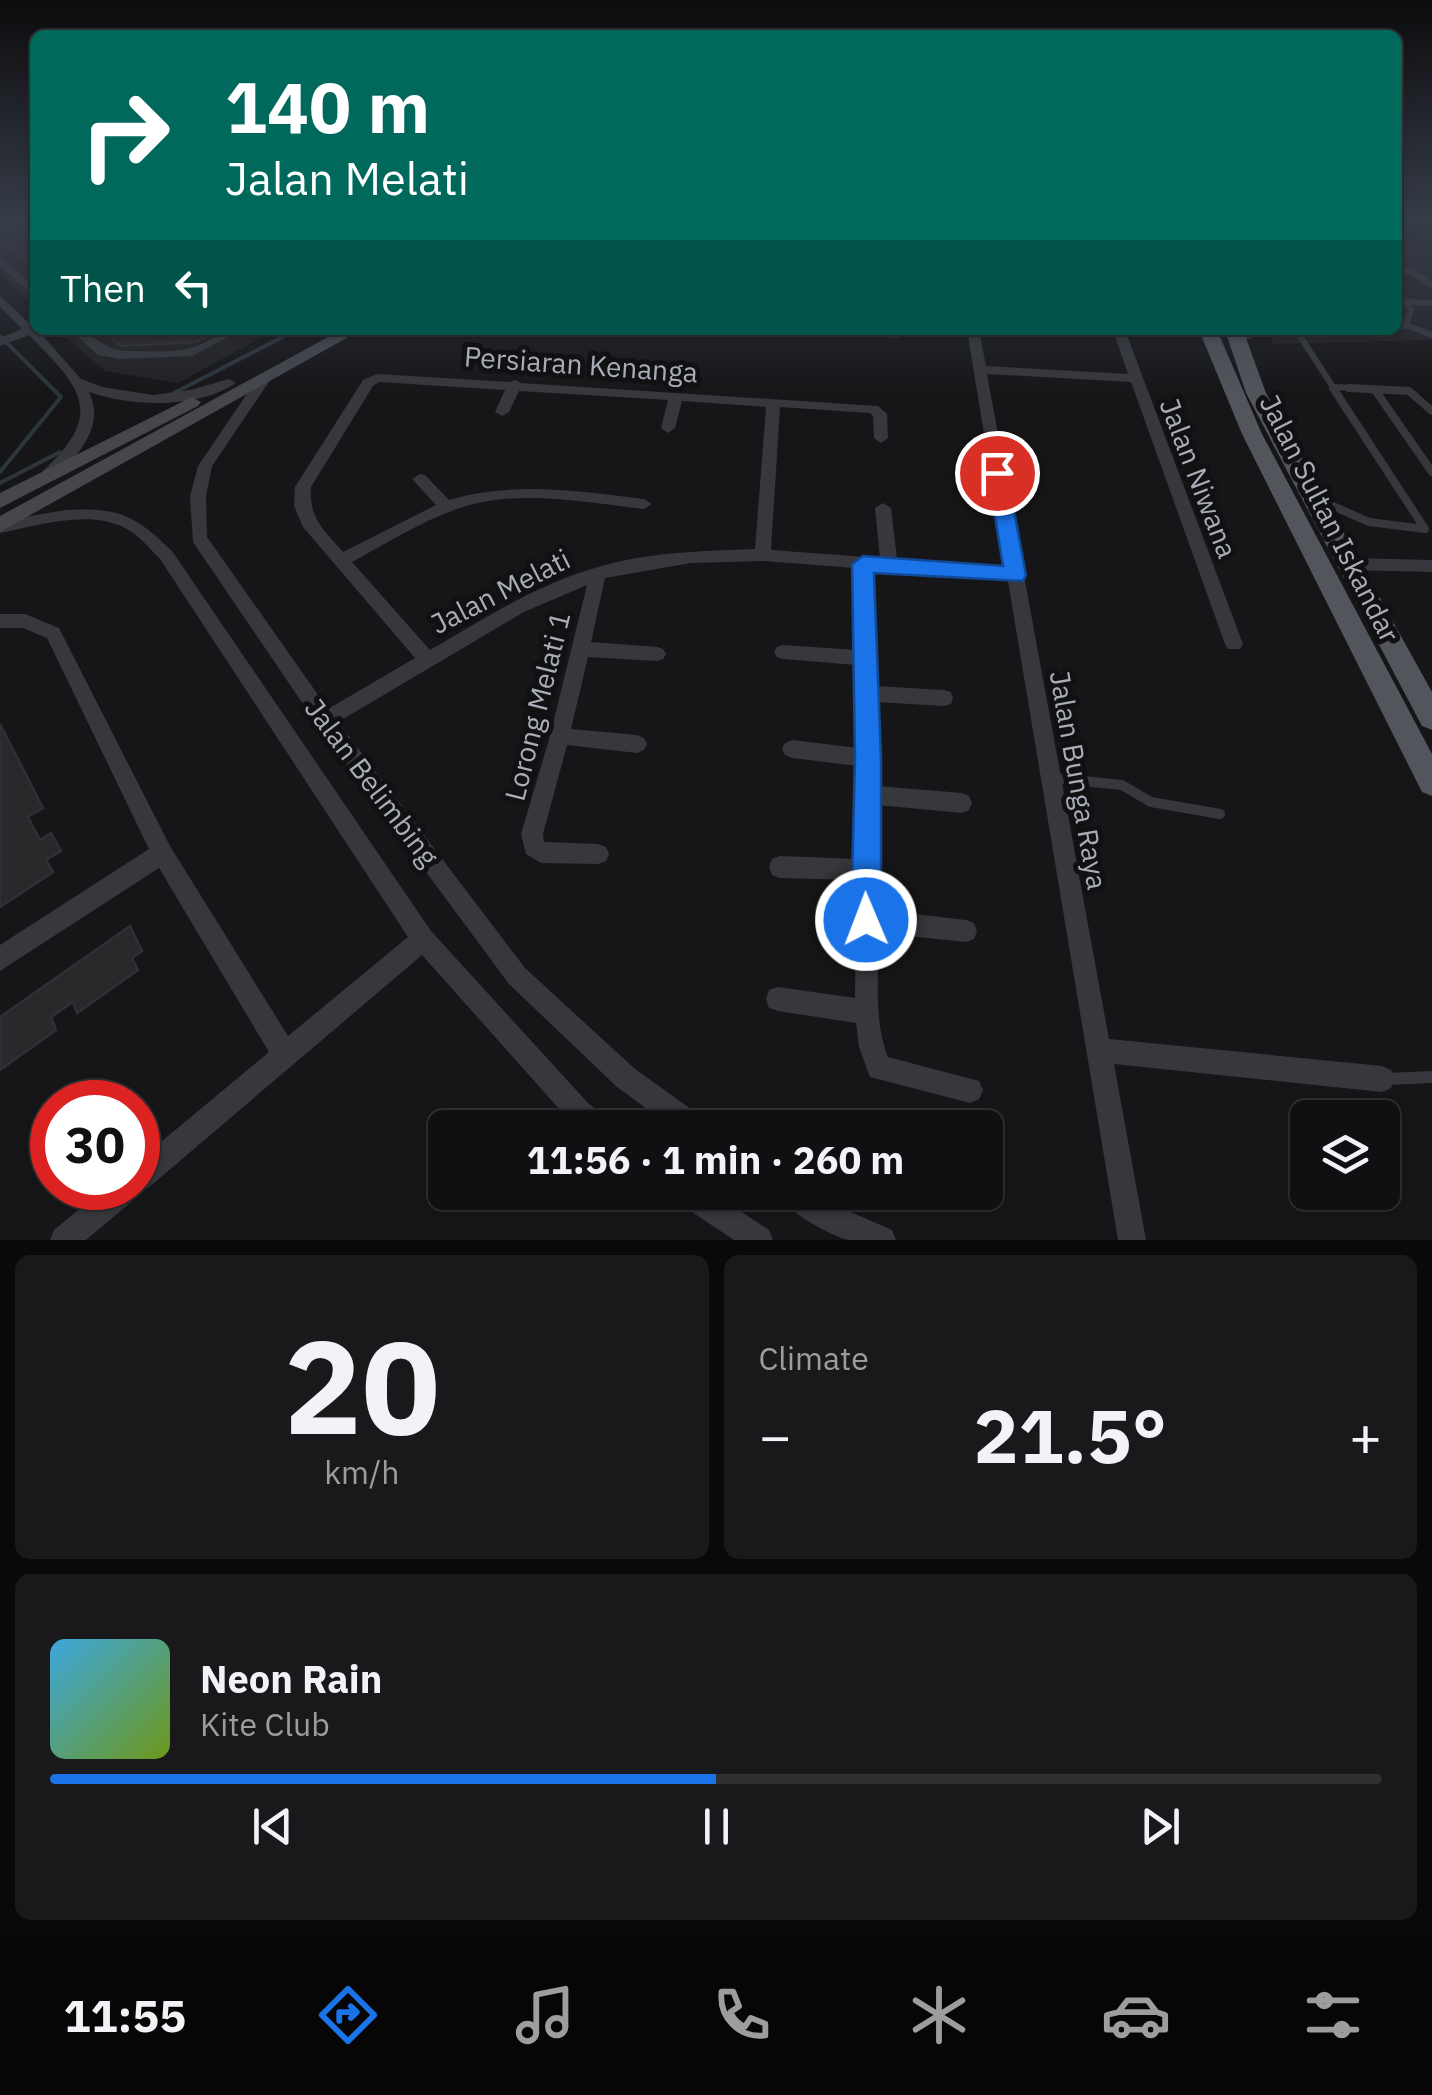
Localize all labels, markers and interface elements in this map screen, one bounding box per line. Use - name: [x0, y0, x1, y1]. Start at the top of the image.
- text: 140 m: [225, 61, 430, 152]
- icon: right: [60, 70, 190, 200]
- text: Jalan Melati: [225, 149, 469, 207]
- icon: left: [166, 260, 221, 315]
- text: Then: [60, 263, 146, 312]
- street label: Persiaran Kenanga: [463, 337, 699, 391]
- street label: Jalan Sultan Iskandar: [1252, 388, 1408, 648]
- street label: Jalan Niwana: [1152, 393, 1246, 563]
- pin: [955, 431, 1040, 516]
- icon: arrive: [970, 446, 1025, 501]
- street label: Jalan Melati: [424, 540, 576, 642]
- street label: Lorong Melati 1: [496, 608, 578, 804]
- street label: Jalan Bunga Raya: [1042, 668, 1116, 892]
- street label: Jalan Belimbing: [297, 691, 447, 874]
- position arrow: [814, 868, 918, 972]
- speed limit sign: 30: [30, 1080, 160, 1210]
- map controls: [1290, 1100, 1400, 1210]
- button: layers: [1290, 1100, 1400, 1210]
- text: 11:56 · 1 min · 260 m: [527, 1135, 904, 1184]
- text: 20: [284, 1301, 440, 1470]
- text: Climate: [759, 1337, 869, 1379]
- text: 21.5°: [973, 1386, 1167, 1484]
- text: −: [759, 1400, 792, 1471]
- text: +: [1349, 1400, 1382, 1471]
- text: km/h: [324, 1451, 399, 1493]
- text: Neon Rain: [200, 1654, 382, 1703]
- text: Kite Club: [200, 1703, 330, 1745]
- icon: previous: [245, 1799, 300, 1854]
- icon: pause: [689, 1799, 744, 1854]
- icon: next: [1133, 1799, 1188, 1854]
- icon: directions: [313, 1980, 383, 2050]
- icon: music: [510, 1980, 580, 2050]
- icon: phone: [707, 1980, 777, 2050]
- icon: climate: [904, 1980, 974, 2050]
- icon: car: [1101, 1980, 1171, 2050]
- icon: filters: [1298, 1980, 1368, 2050]
- text: 11:55: [64, 1986, 186, 2044]

